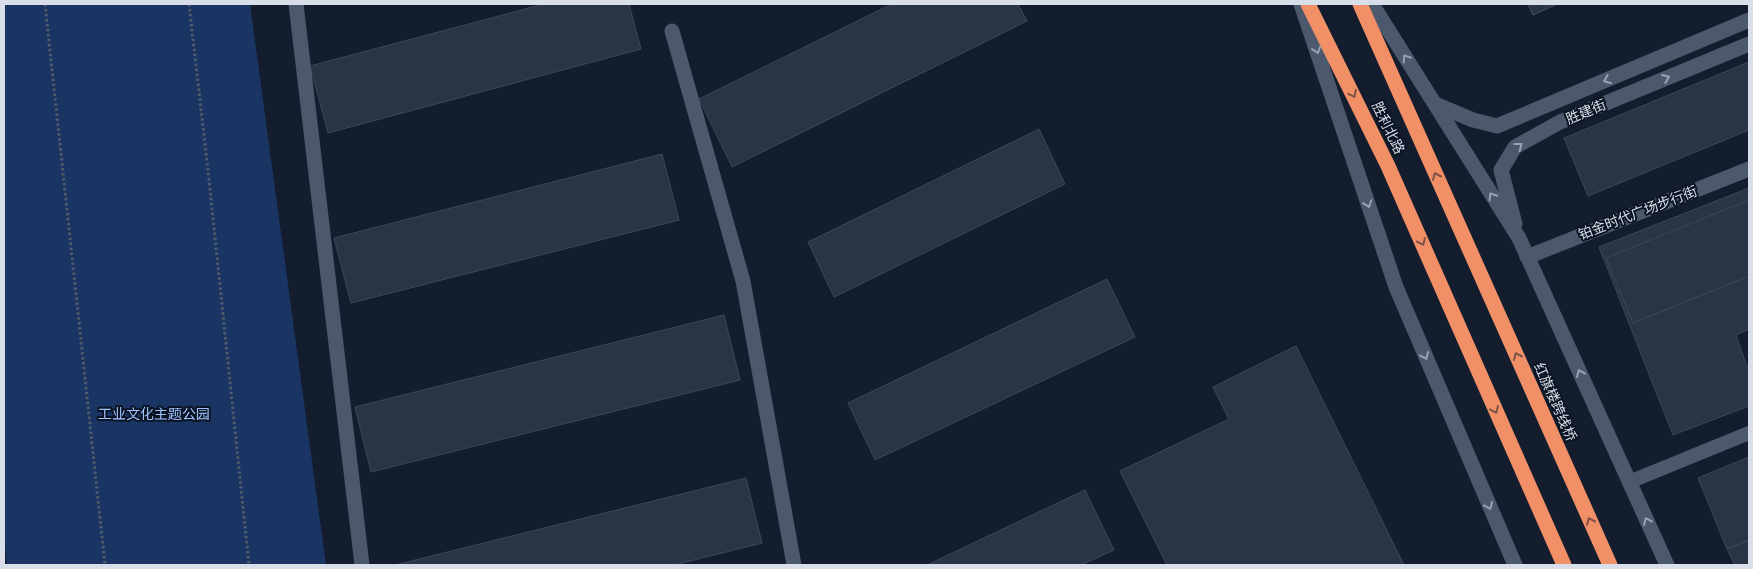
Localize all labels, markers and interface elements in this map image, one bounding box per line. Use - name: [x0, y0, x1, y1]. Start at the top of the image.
- one-way arrow: [1311, 45, 1321, 54]
- one-way arrow: [1403, 55, 1412, 64]
- one-way arrow: [1603, 73, 1612, 84]
- one-way arrow: [1661, 74, 1670, 85]
- one-way arrow: [1347, 89, 1357, 98]
- street label: 胜建街: [1563, 96, 1609, 128]
- street label: 胜利北路: [1368, 99, 1408, 157]
- one-way arrow: [1513, 143, 1523, 152]
- one-way arrow: [1432, 172, 1443, 181]
- street label: 铂金时代广场步行街: [1576, 182, 1700, 244]
- one-way arrow: [1489, 192, 1499, 201]
- one-way arrow: [1362, 199, 1372, 208]
- one-way arrow: [1415, 237, 1426, 246]
- one-way arrow: [1419, 351, 1430, 360]
- one-way arrow: [1513, 353, 1523, 362]
- street label: 红旗楼跨线桥: [1530, 360, 1580, 444]
- one-way arrow: [1575, 369, 1586, 378]
- one-way arrow: [1489, 405, 1500, 414]
- park label: 工业文化主题公园: [98, 406, 210, 423]
- one-way arrow: [1482, 501, 1493, 510]
- one-way arrow: [1586, 517, 1597, 526]
- one-way arrow: [1642, 517, 1653, 526]

